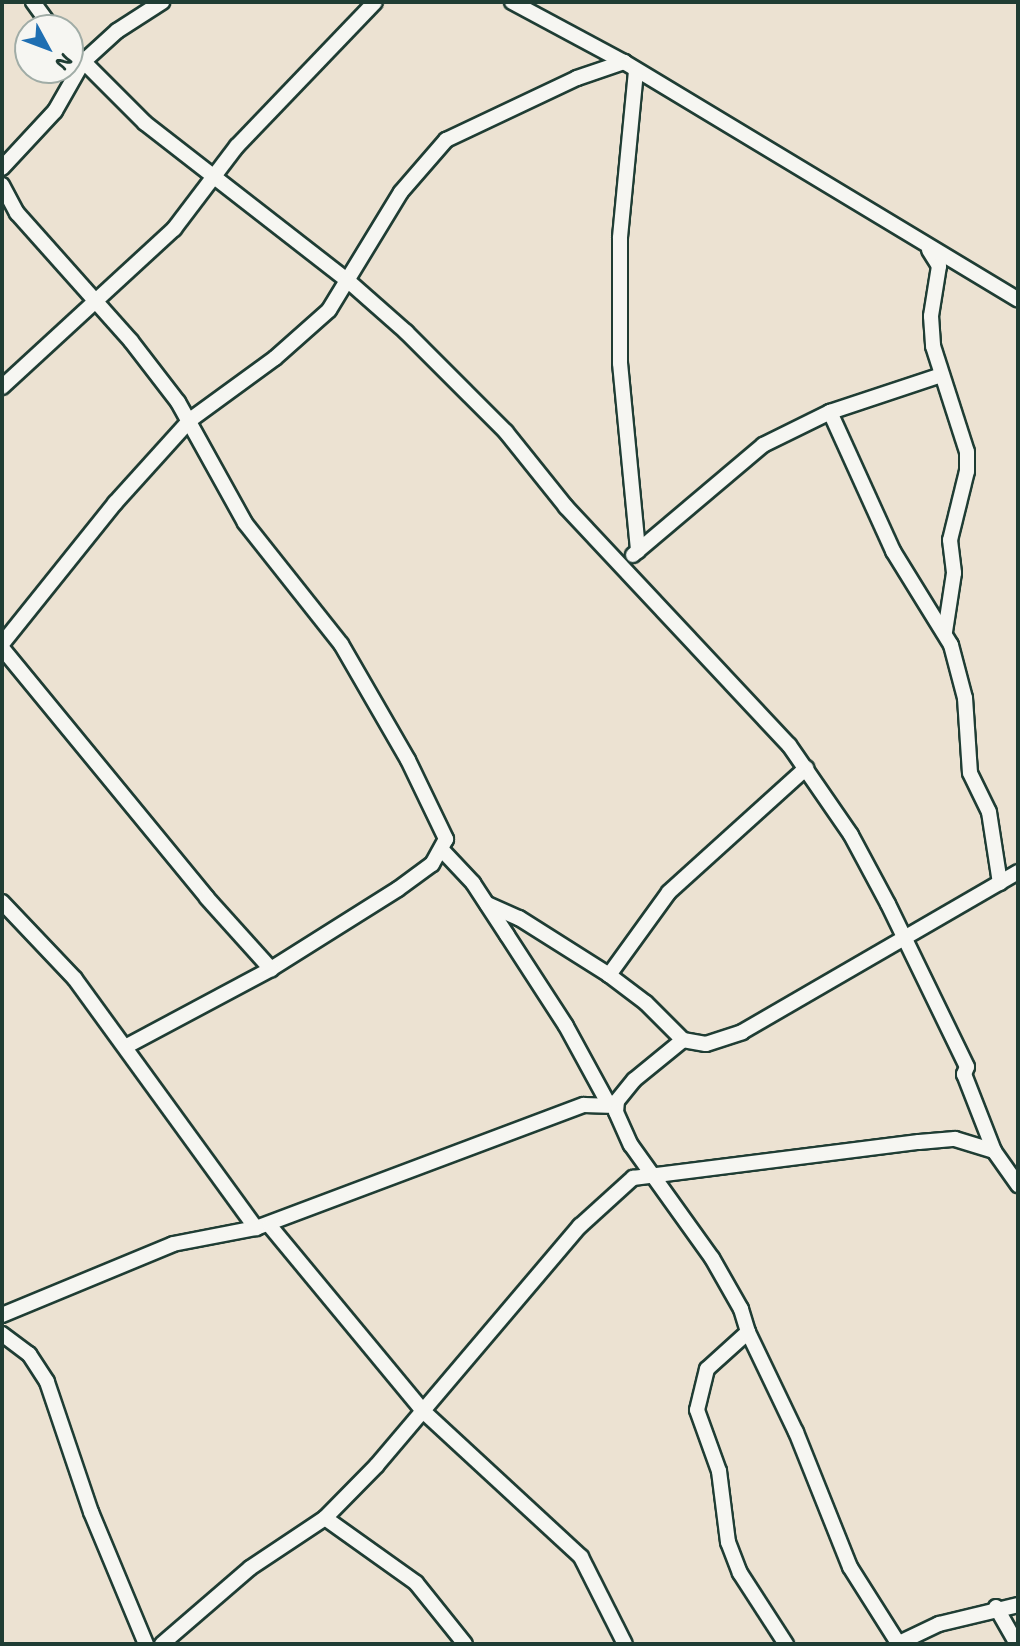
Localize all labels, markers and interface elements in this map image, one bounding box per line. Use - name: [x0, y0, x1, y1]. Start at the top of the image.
- north arrow: [14, 14, 84, 84]
- text: N: [49, 48, 78, 76]

